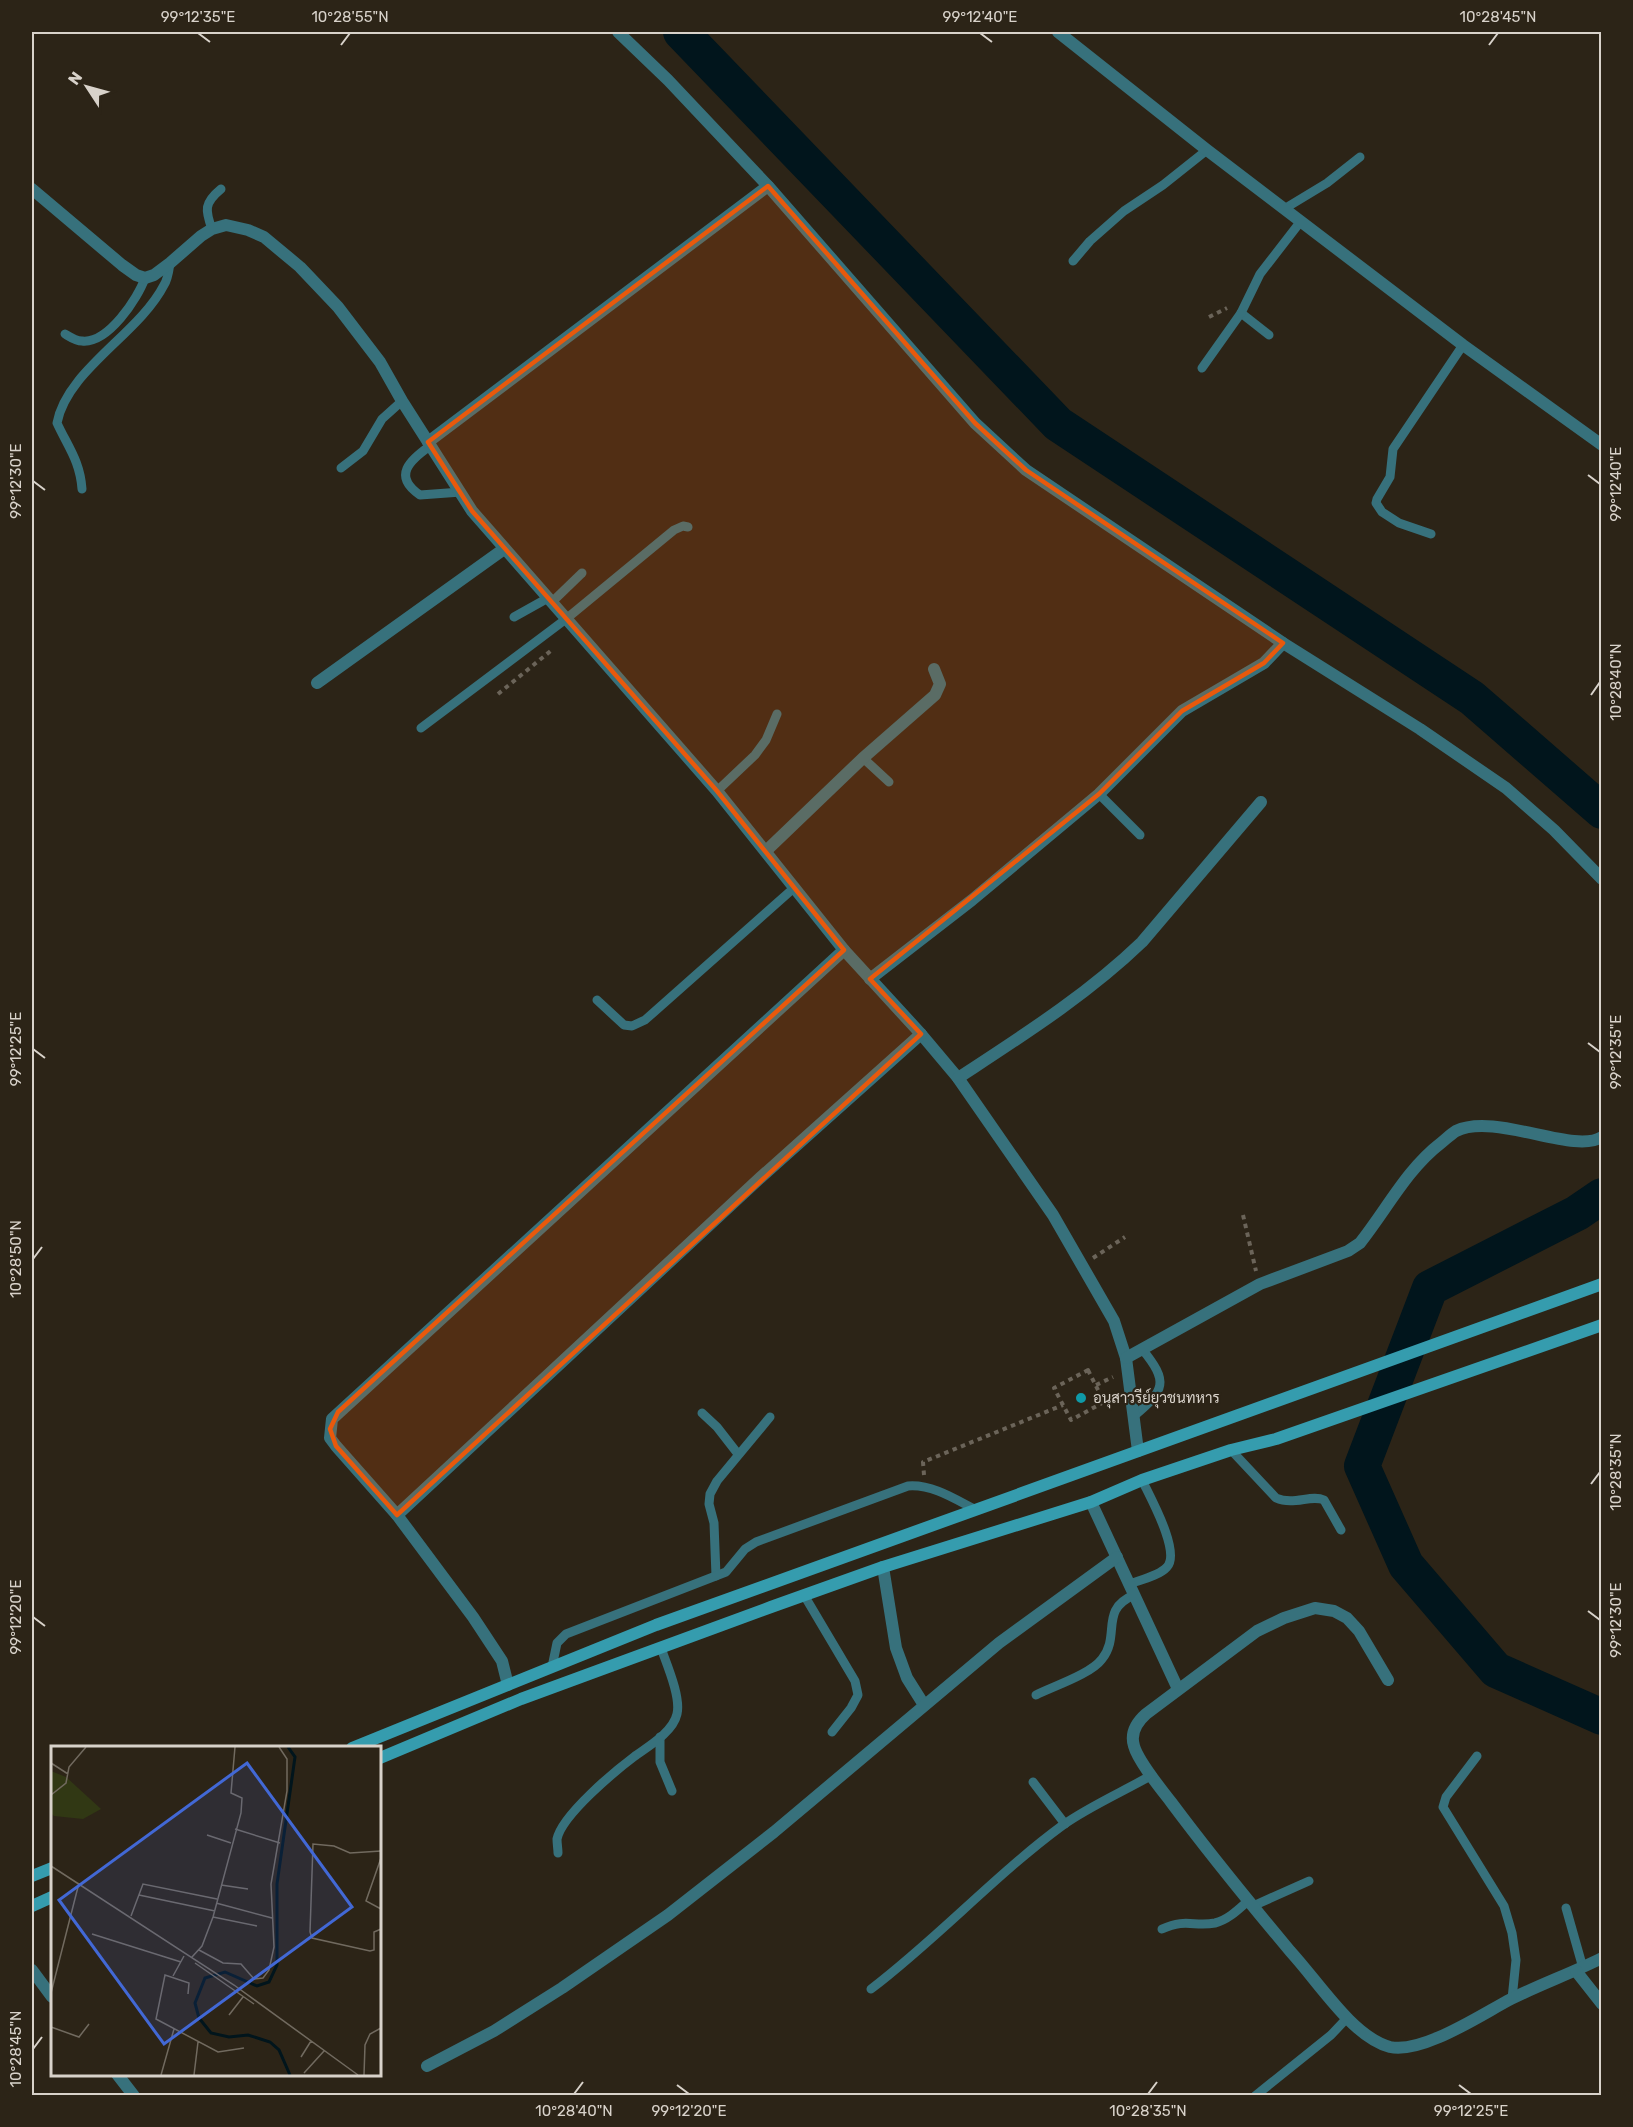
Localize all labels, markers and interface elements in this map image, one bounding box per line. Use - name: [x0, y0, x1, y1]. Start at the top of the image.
- text: 99°12'35"E: [161, 8, 235, 26]
- text: 10°28'55"N: [311, 8, 389, 26]
- text: 99°12'40"E: [943, 8, 1017, 26]
- text: 10°28'45"N: [1460, 8, 1536, 26]
- north arrow: [57, 57, 117, 117]
- text: N: [64, 68, 86, 89]
- text: 99°12'30"E: [7, 443, 25, 519]
- text: 99°12'40"E: [1607, 447, 1625, 521]
- text: 10°28'40"N: [1607, 643, 1625, 721]
- text: 99°12'25"E: [7, 1012, 25, 1086]
- text: 99°12'35"E: [1607, 1015, 1625, 1089]
- text: 10°28'50"N: [7, 1220, 25, 1298]
- place label: อนุสาวรีย์ยุวชนทหาร: [1093, 1388, 1220, 1409]
- marker: อนุสาวรีย์ยุวชนทหาร: [1074, 1391, 1088, 1405]
- text: 10°28'35"N: [1607, 1433, 1625, 1511]
- text: 99°12'20"E: [7, 1579, 25, 1655]
- text: 99°12'30"E: [1607, 1582, 1625, 1658]
- inset map: [51, 1746, 381, 2076]
- text: 10°28'45"N: [7, 2011, 25, 2087]
- text: 10°28'40"N: [535, 2102, 613, 2120]
- text: 99°12'20"E: [651, 2102, 727, 2120]
- text: 10°28'35"N: [1109, 2102, 1187, 2120]
- text: 99°12'25"E: [1434, 2102, 1508, 2120]

